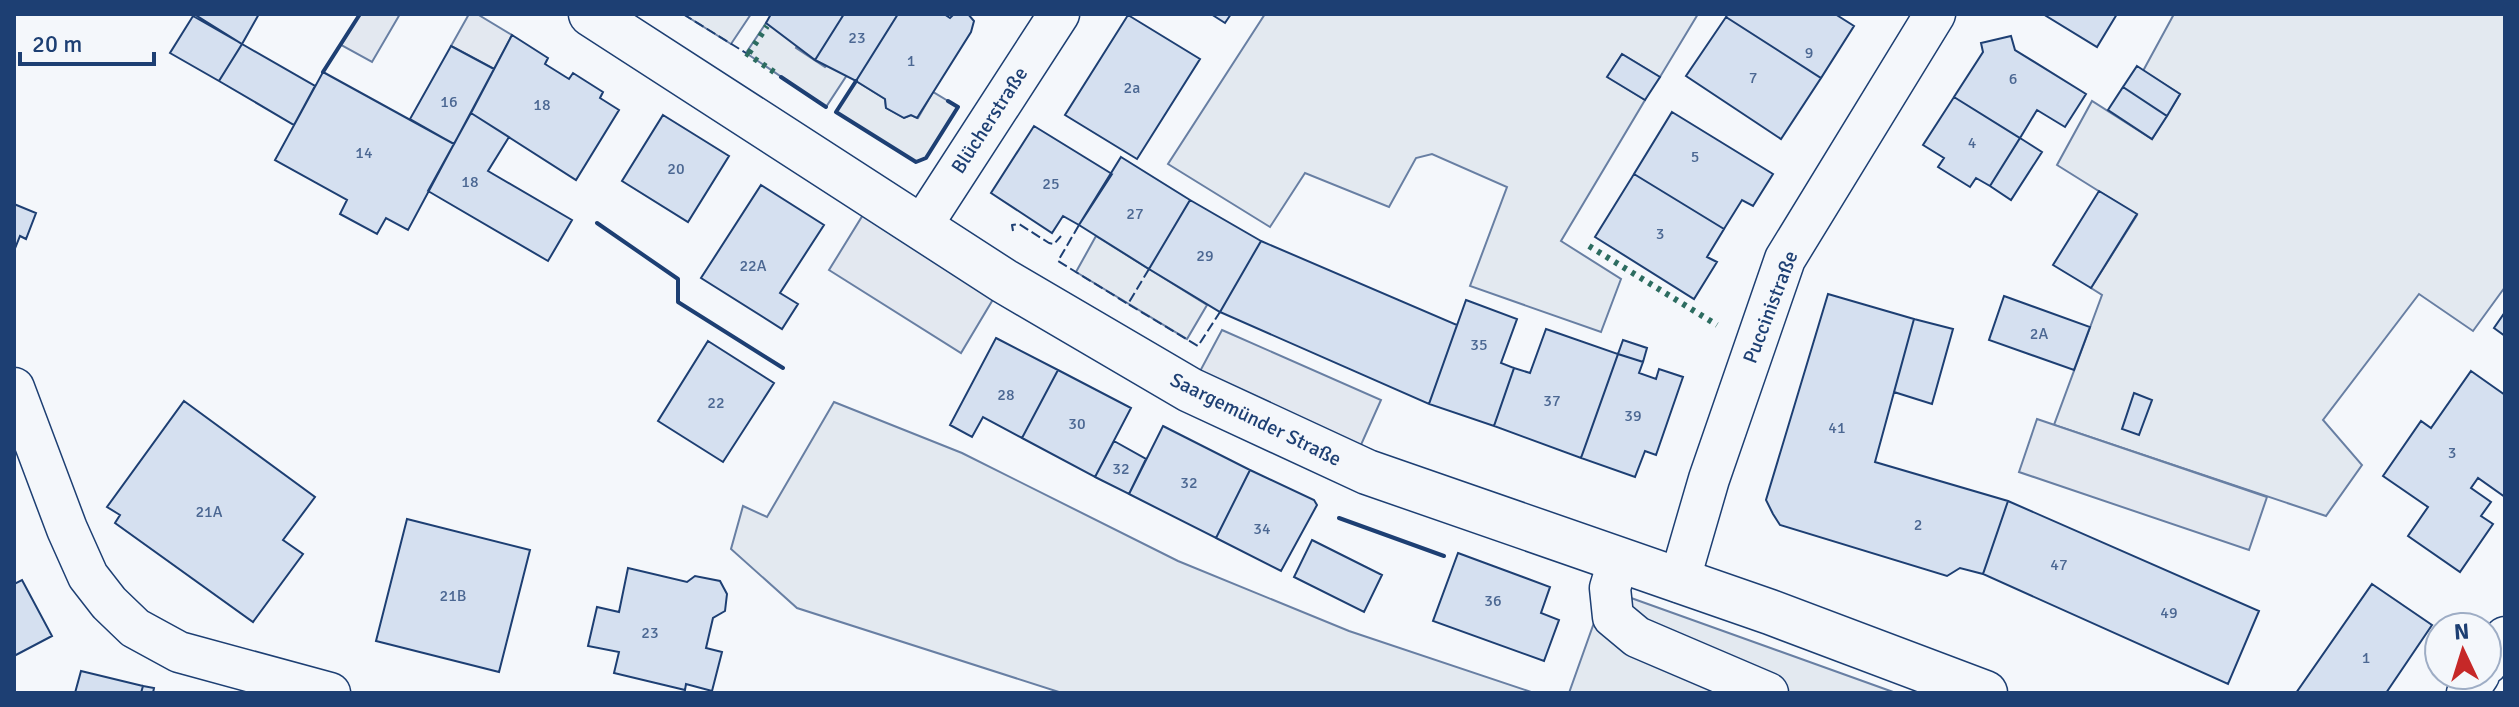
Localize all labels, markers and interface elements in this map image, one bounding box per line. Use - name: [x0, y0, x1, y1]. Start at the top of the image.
- scale bar: [20, 16, 154, 66]
- house number: 23: [848, 28, 866, 48]
- text: 20 m: [32, 29, 82, 59]
- house number: 9: [1805, 43, 1813, 63]
- house number: 1: [907, 51, 915, 71]
- street label: Blücherstraße: [946, 62, 1033, 178]
- house number: 7: [1749, 68, 1757, 88]
- house number: 6: [2009, 69, 2017, 89]
- house number: 2a: [1124, 78, 1140, 98]
- house number: 16: [440, 92, 458, 112]
- house number: 18: [533, 95, 551, 115]
- house number: 4: [1968, 133, 1977, 153]
- house number: 14: [355, 143, 373, 163]
- house number: 5: [1691, 147, 1699, 167]
- house number: 20: [667, 159, 685, 179]
- house number: 18: [461, 172, 479, 192]
- house number: 25: [1042, 174, 1060, 194]
- house number: 27: [1126, 204, 1144, 224]
- house number: 3: [1656, 224, 1664, 244]
- house number: 29: [1196, 246, 1214, 266]
- street label: Puccinistraße: [1738, 247, 1803, 367]
- house number: 22A: [739, 256, 767, 276]
- house number: 2A: [2030, 324, 2048, 344]
- house number: 35: [1470, 335, 1488, 355]
- street label: Saargemünder Straße: [1166, 367, 1345, 472]
- house number: 28: [997, 385, 1015, 405]
- house number: 37: [1543, 391, 1561, 411]
- house number: 22: [707, 393, 725, 413]
- house number: 39: [1624, 406, 1642, 426]
- house number: 30: [1068, 414, 1086, 434]
- house number: 41: [1828, 418, 1846, 438]
- house number: 3: [2448, 443, 2456, 463]
- house number: 32: [1112, 459, 1130, 479]
- house number: 32: [1180, 473, 1198, 493]
- house number: 21A: [195, 502, 223, 522]
- house number: 2: [1914, 515, 1922, 535]
- house number: 34: [1253, 519, 1271, 539]
- house number: 47: [2050, 555, 2068, 575]
- house number: 21B: [440, 586, 466, 606]
- house number: 36: [1484, 591, 1502, 611]
- house number: 49: [2160, 603, 2178, 623]
- north arrow: [2423, 611, 2503, 691]
- text: N: [2453, 618, 2470, 646]
- house number: 23: [641, 623, 659, 643]
- house number: 1: [2362, 648, 2370, 668]

